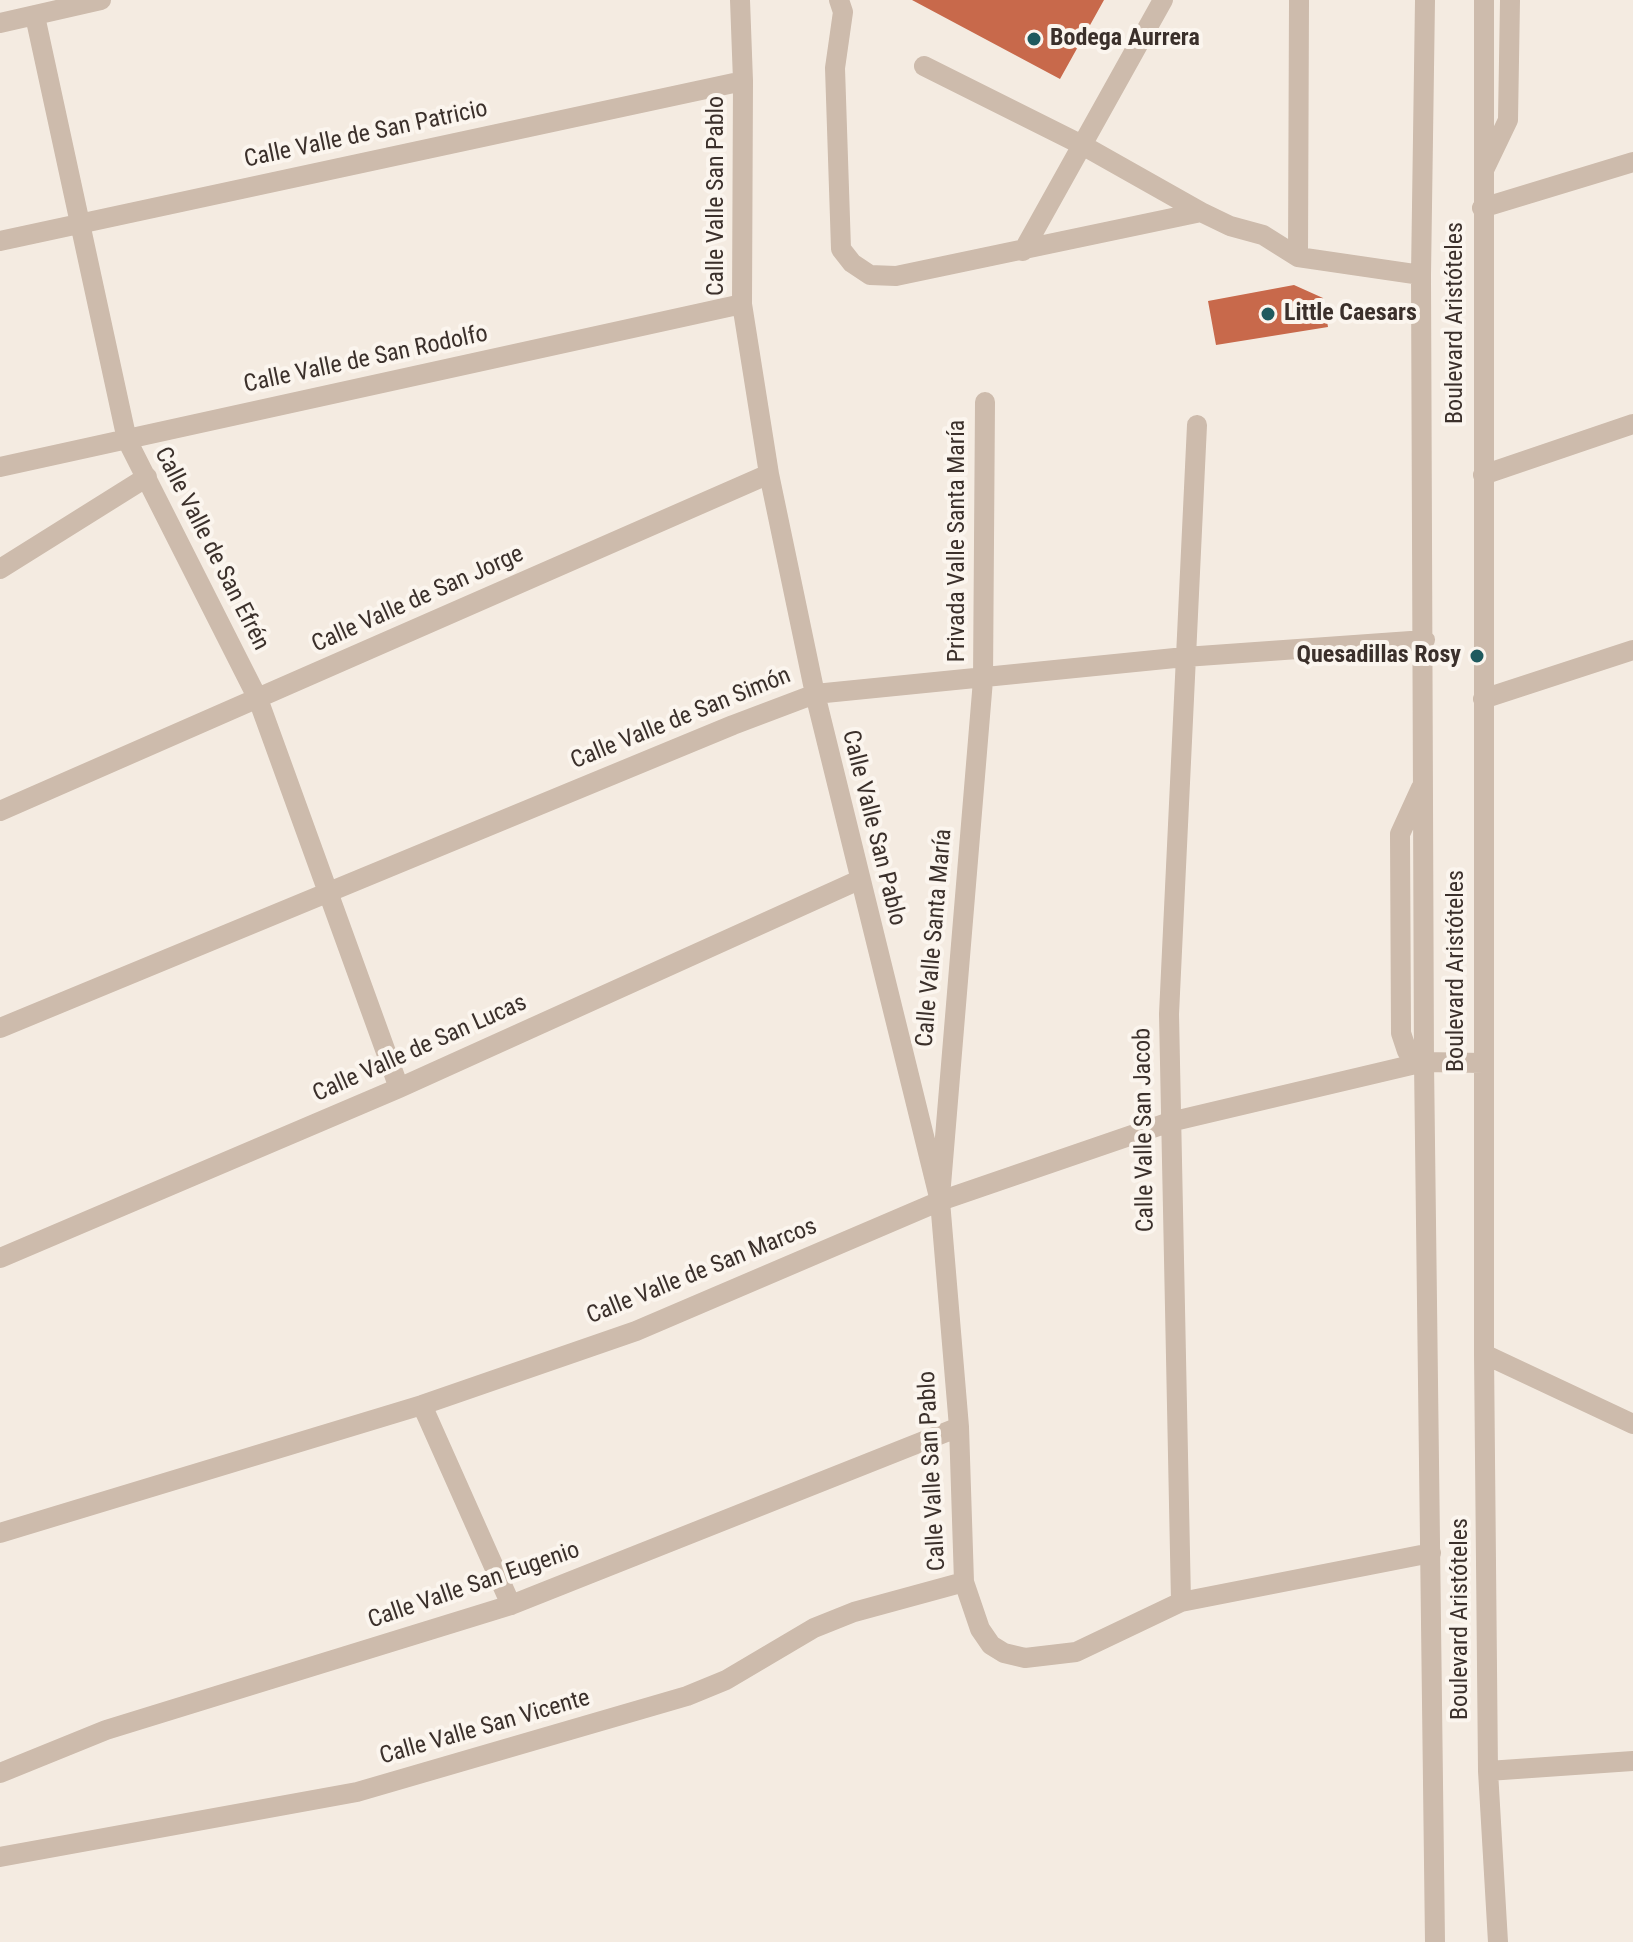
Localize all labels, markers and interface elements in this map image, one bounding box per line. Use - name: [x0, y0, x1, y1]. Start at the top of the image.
- place label: Bodega Aurrera: [1050, 25, 1200, 53]
- marker: Bodega Aurrera: [1025, 30, 1043, 48]
- street label: Calle Valle de San Patricio: [242, 95, 490, 175]
- street label: Calle Valle San Pablo: [703, 96, 731, 296]
- street label: Boulevard Aristóteles: [1442, 222, 1470, 424]
- place label: Little Caesars: [1284, 300, 1417, 328]
- marker: Little Caesars: [1259, 305, 1277, 323]
- street label: Calle Valle de San Rodolfo: [241, 320, 491, 400]
- street label: Privada Valle Santa María: [944, 420, 972, 662]
- street label: Calle Valle de San Efrén: [147, 443, 275, 655]
- street label: Calle Valle de San Jorge: [308, 540, 528, 660]
- place label: Quesadillas Rosy: [1296, 642, 1461, 670]
- marker: Quesadillas Rosy: [1468, 647, 1486, 665]
- street label: Calle Valle de San Simón: [567, 662, 795, 776]
- street label: Calle Valle San Pablo: [835, 727, 911, 929]
- street label: Calle Valle Santa María: [911, 828, 959, 1048]
- street label: Boulevard Aristóteles: [1443, 870, 1471, 1072]
- street label: Calle Valle de San Lucas: [309, 989, 531, 1109]
- street label: Calle Valle San Jacob: [1129, 1028, 1161, 1232]
- street label: Calle Valle de San Marcos: [583, 1213, 821, 1331]
- street label: Calle Valle San Pablo: [913, 1370, 953, 1572]
- street label: Boulevard Aristóteles: [1447, 1518, 1475, 1720]
- street label: Calle Valle San Eugenio: [364, 1536, 584, 1636]
- street label: Calle Valle San Vicente: [377, 1684, 593, 1772]

